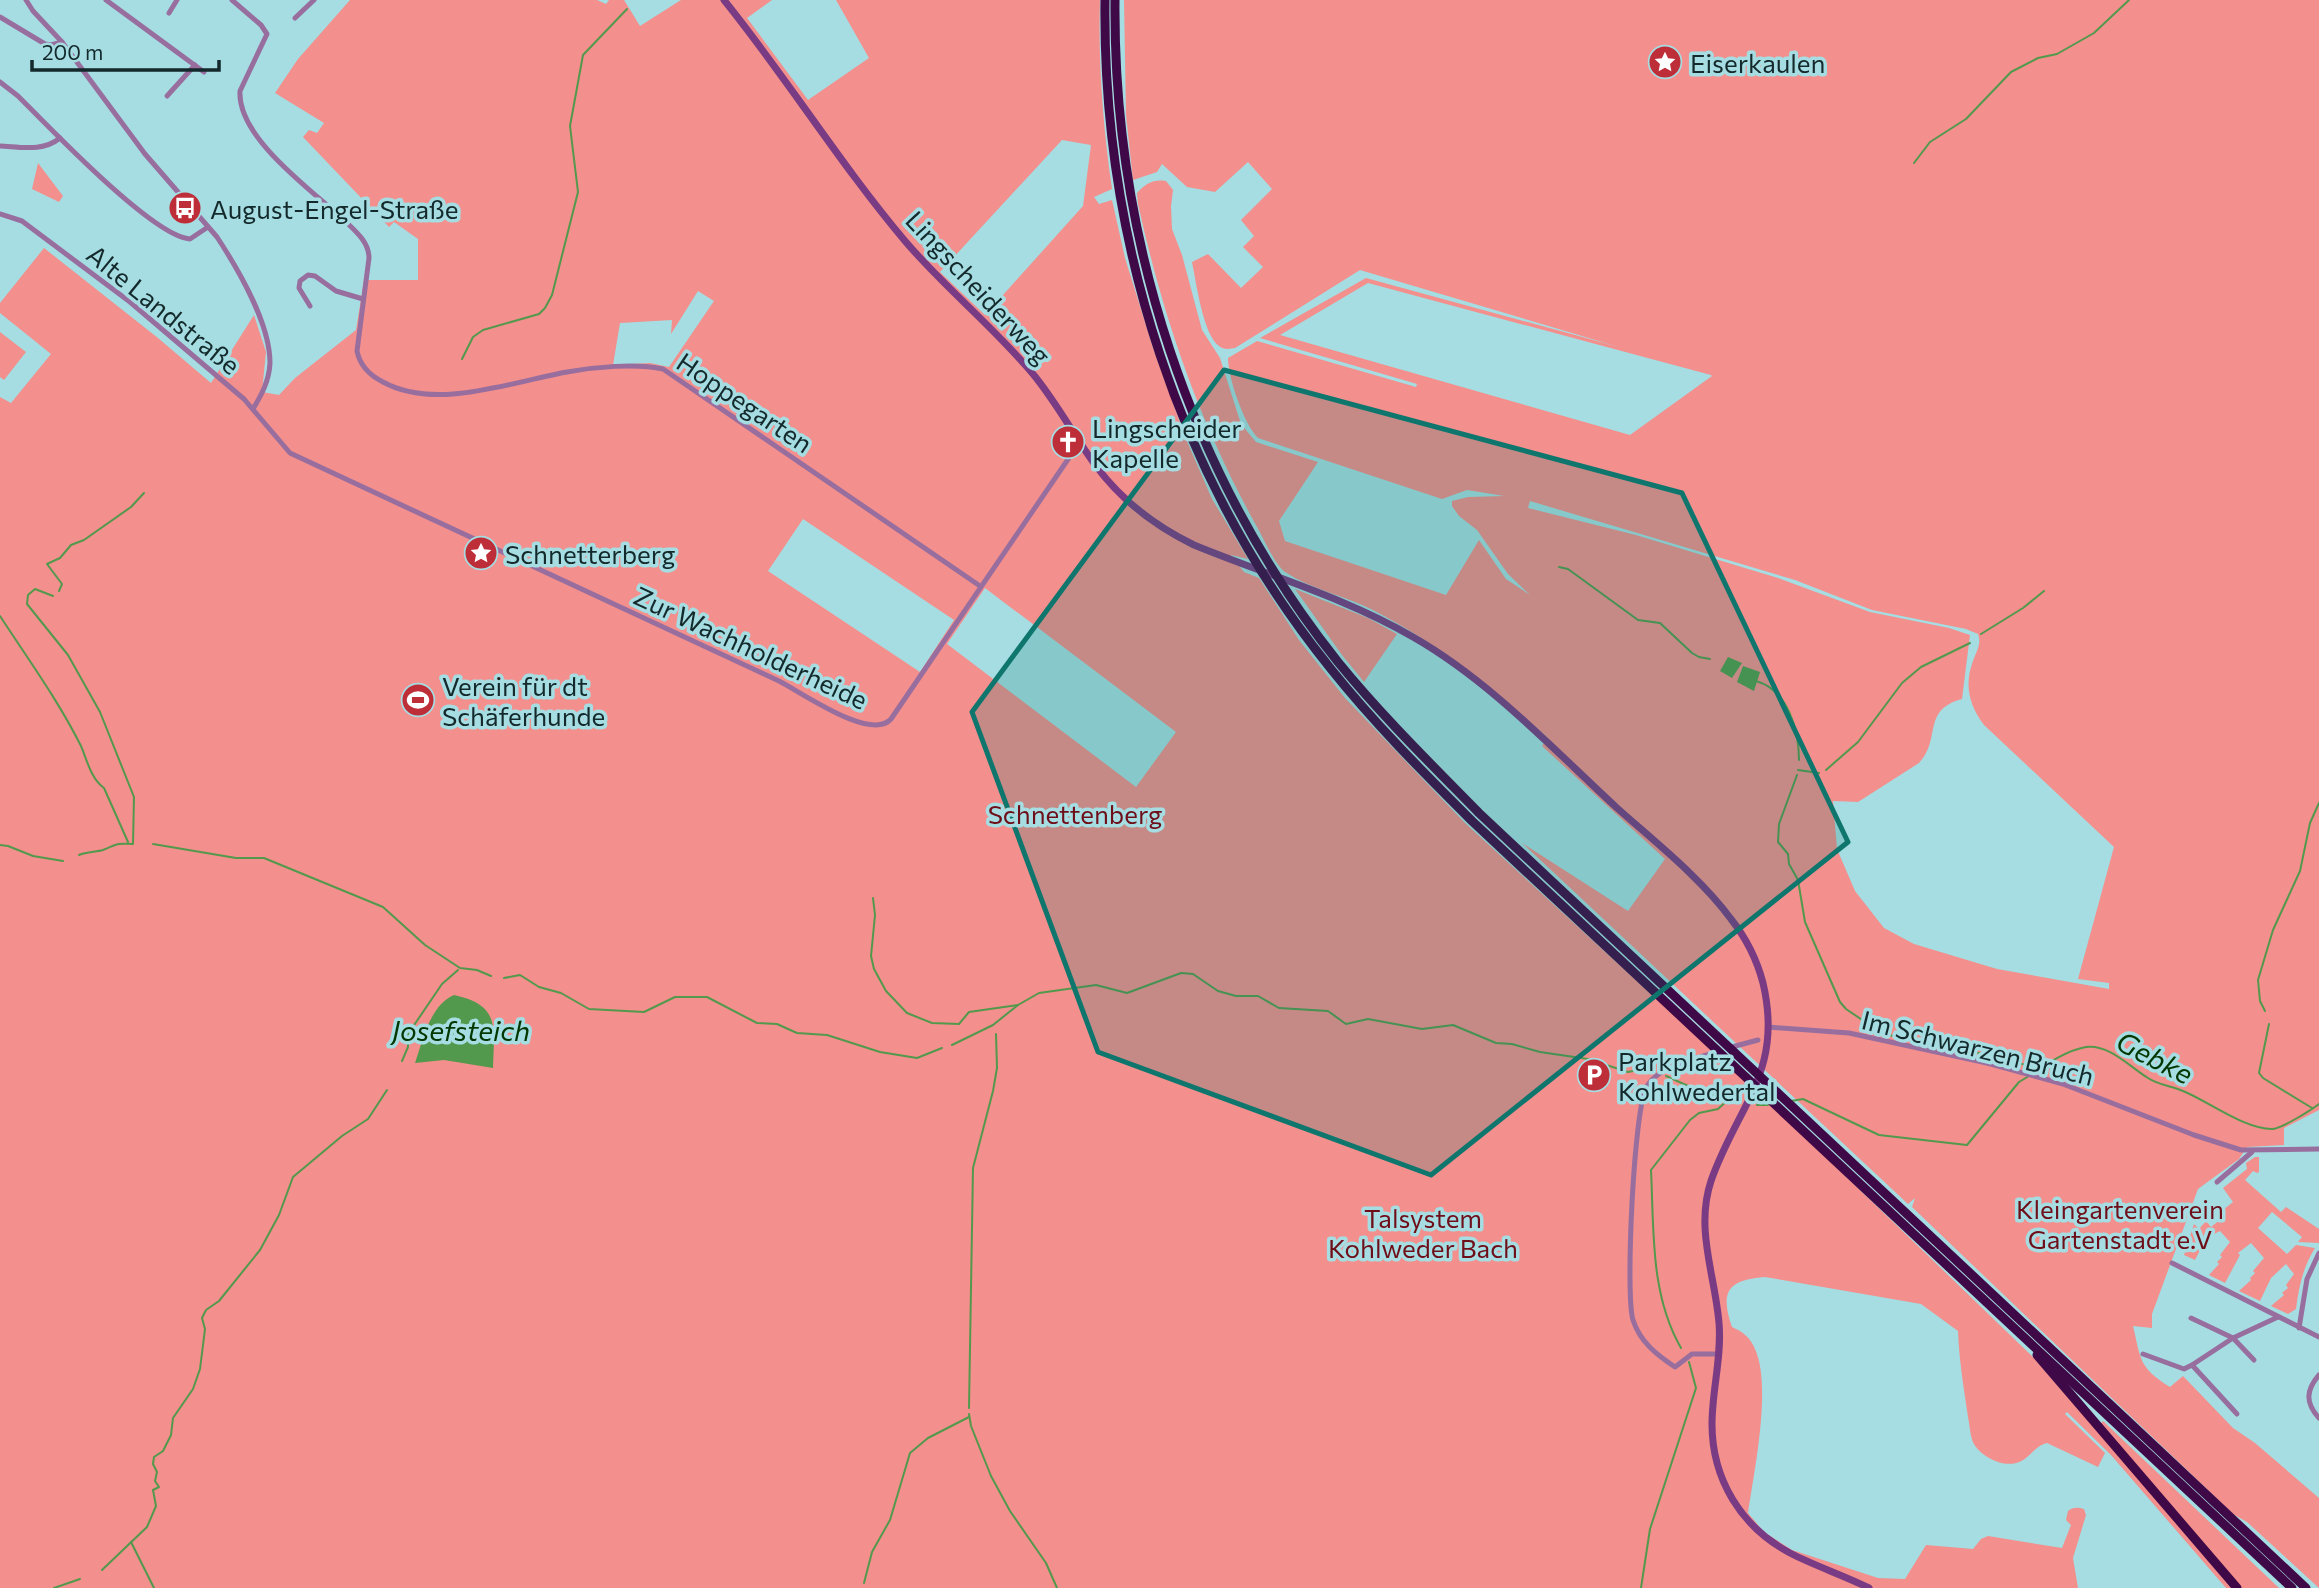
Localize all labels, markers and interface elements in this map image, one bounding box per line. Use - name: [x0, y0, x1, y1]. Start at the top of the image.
- scale bar: [32, 28, 219, 72]
- text: 200 m: [42, 39, 103, 64]
- place icon: Eiserkaulen: [1646, 43, 1684, 81]
- place label: Eiserkaulen: [1690, 47, 1825, 78]
- bus stop icon: August-Engel-Straße: [166, 189, 204, 227]
- place label: August-Engel-Straße: [210, 193, 459, 224]
- street label: Lingscheiderweg: [900, 204, 1058, 370]
- street label: Alte Landstraße: [81, 238, 247, 380]
- street label: Hoppegarten: [671, 345, 819, 459]
- place label: Lingscheider Kapelle: [1092, 412, 1242, 473]
- church icon: Lingscheider Kapelle: [1049, 423, 1087, 461]
- place icon: Schnetterberg: [462, 534, 500, 572]
- place label: Schnetterberg: [505, 538, 675, 569]
- street label: Zur Wachholderheide: [629, 579, 873, 715]
- place label: Verein für dt Schäferhunde: [442, 670, 605, 731]
- sports icon: Verein für dt Schäferhunde: [399, 681, 437, 719]
- park label: Schnettenberg: [988, 798, 1162, 829]
- street label: Im Schwarzen Bruch: [1859, 1003, 2097, 1091]
- water label: Josefsteich: [389, 1013, 530, 1047]
- water label: Gebke: [2111, 1023, 2199, 1091]
- place label: Parkplatz Kohlwedertal: [1618, 1045, 1776, 1106]
- parking icon: Parkplatz Kohlwedertal: [1575, 1056, 1613, 1094]
- park label: Kleingartenverein Gartenstadt e.V: [2016, 1193, 2224, 1254]
- park label: Talsystem Kohlweder Bach: [1328, 1202, 1518, 1263]

